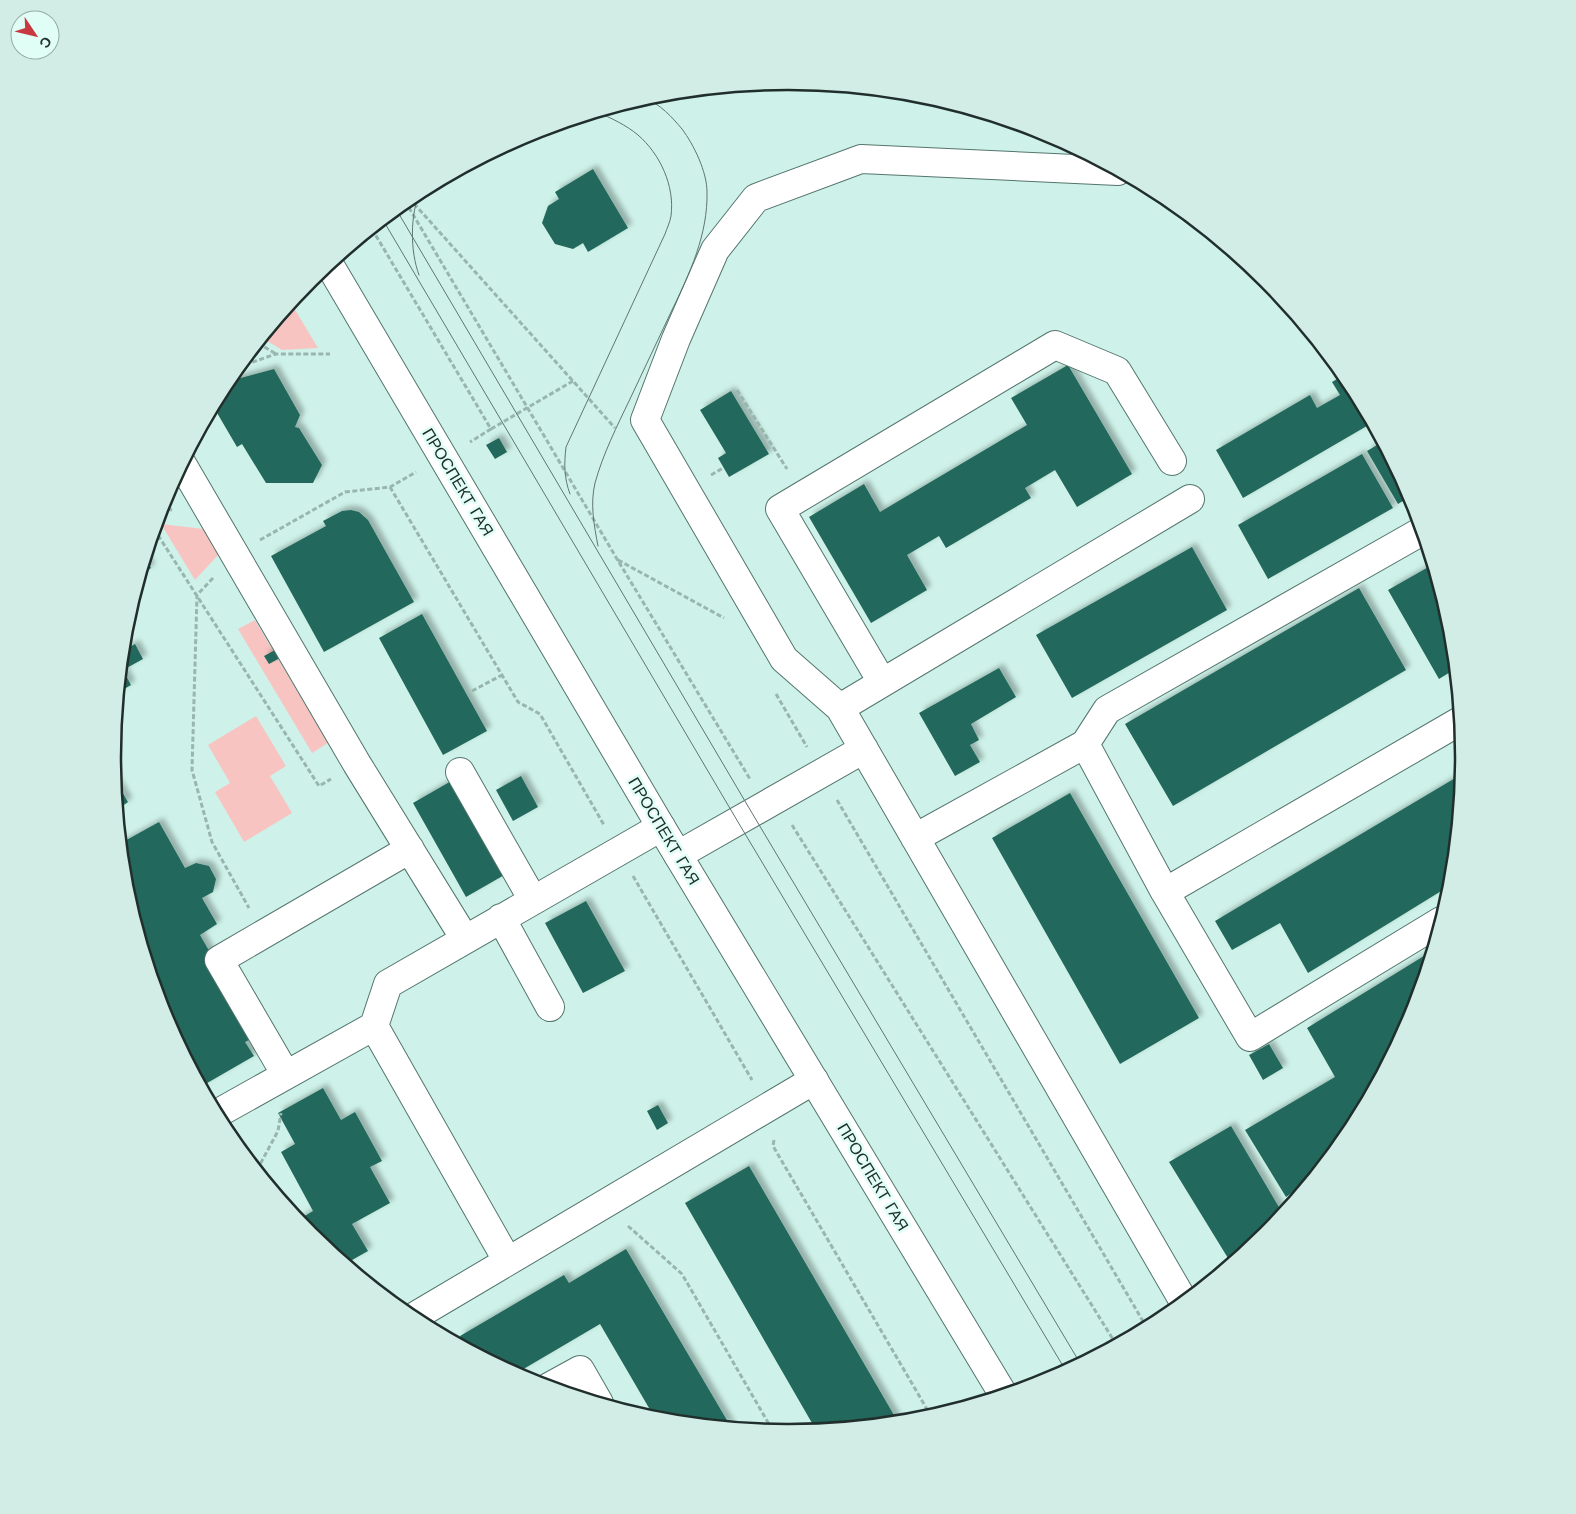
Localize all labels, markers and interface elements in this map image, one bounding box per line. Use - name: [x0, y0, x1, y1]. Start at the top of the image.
- north arrow: [10, 10, 60, 60]
- text: С: [36, 34, 55, 51]
- street label: ПРОСПЕКТ ГАЯ: [418, 425, 498, 539]
- street label: ПРОСПЕКТ ГАЯ: [624, 774, 704, 888]
- street label: ПРОСПЕКТ ГАЯ: [833, 1120, 913, 1234]

